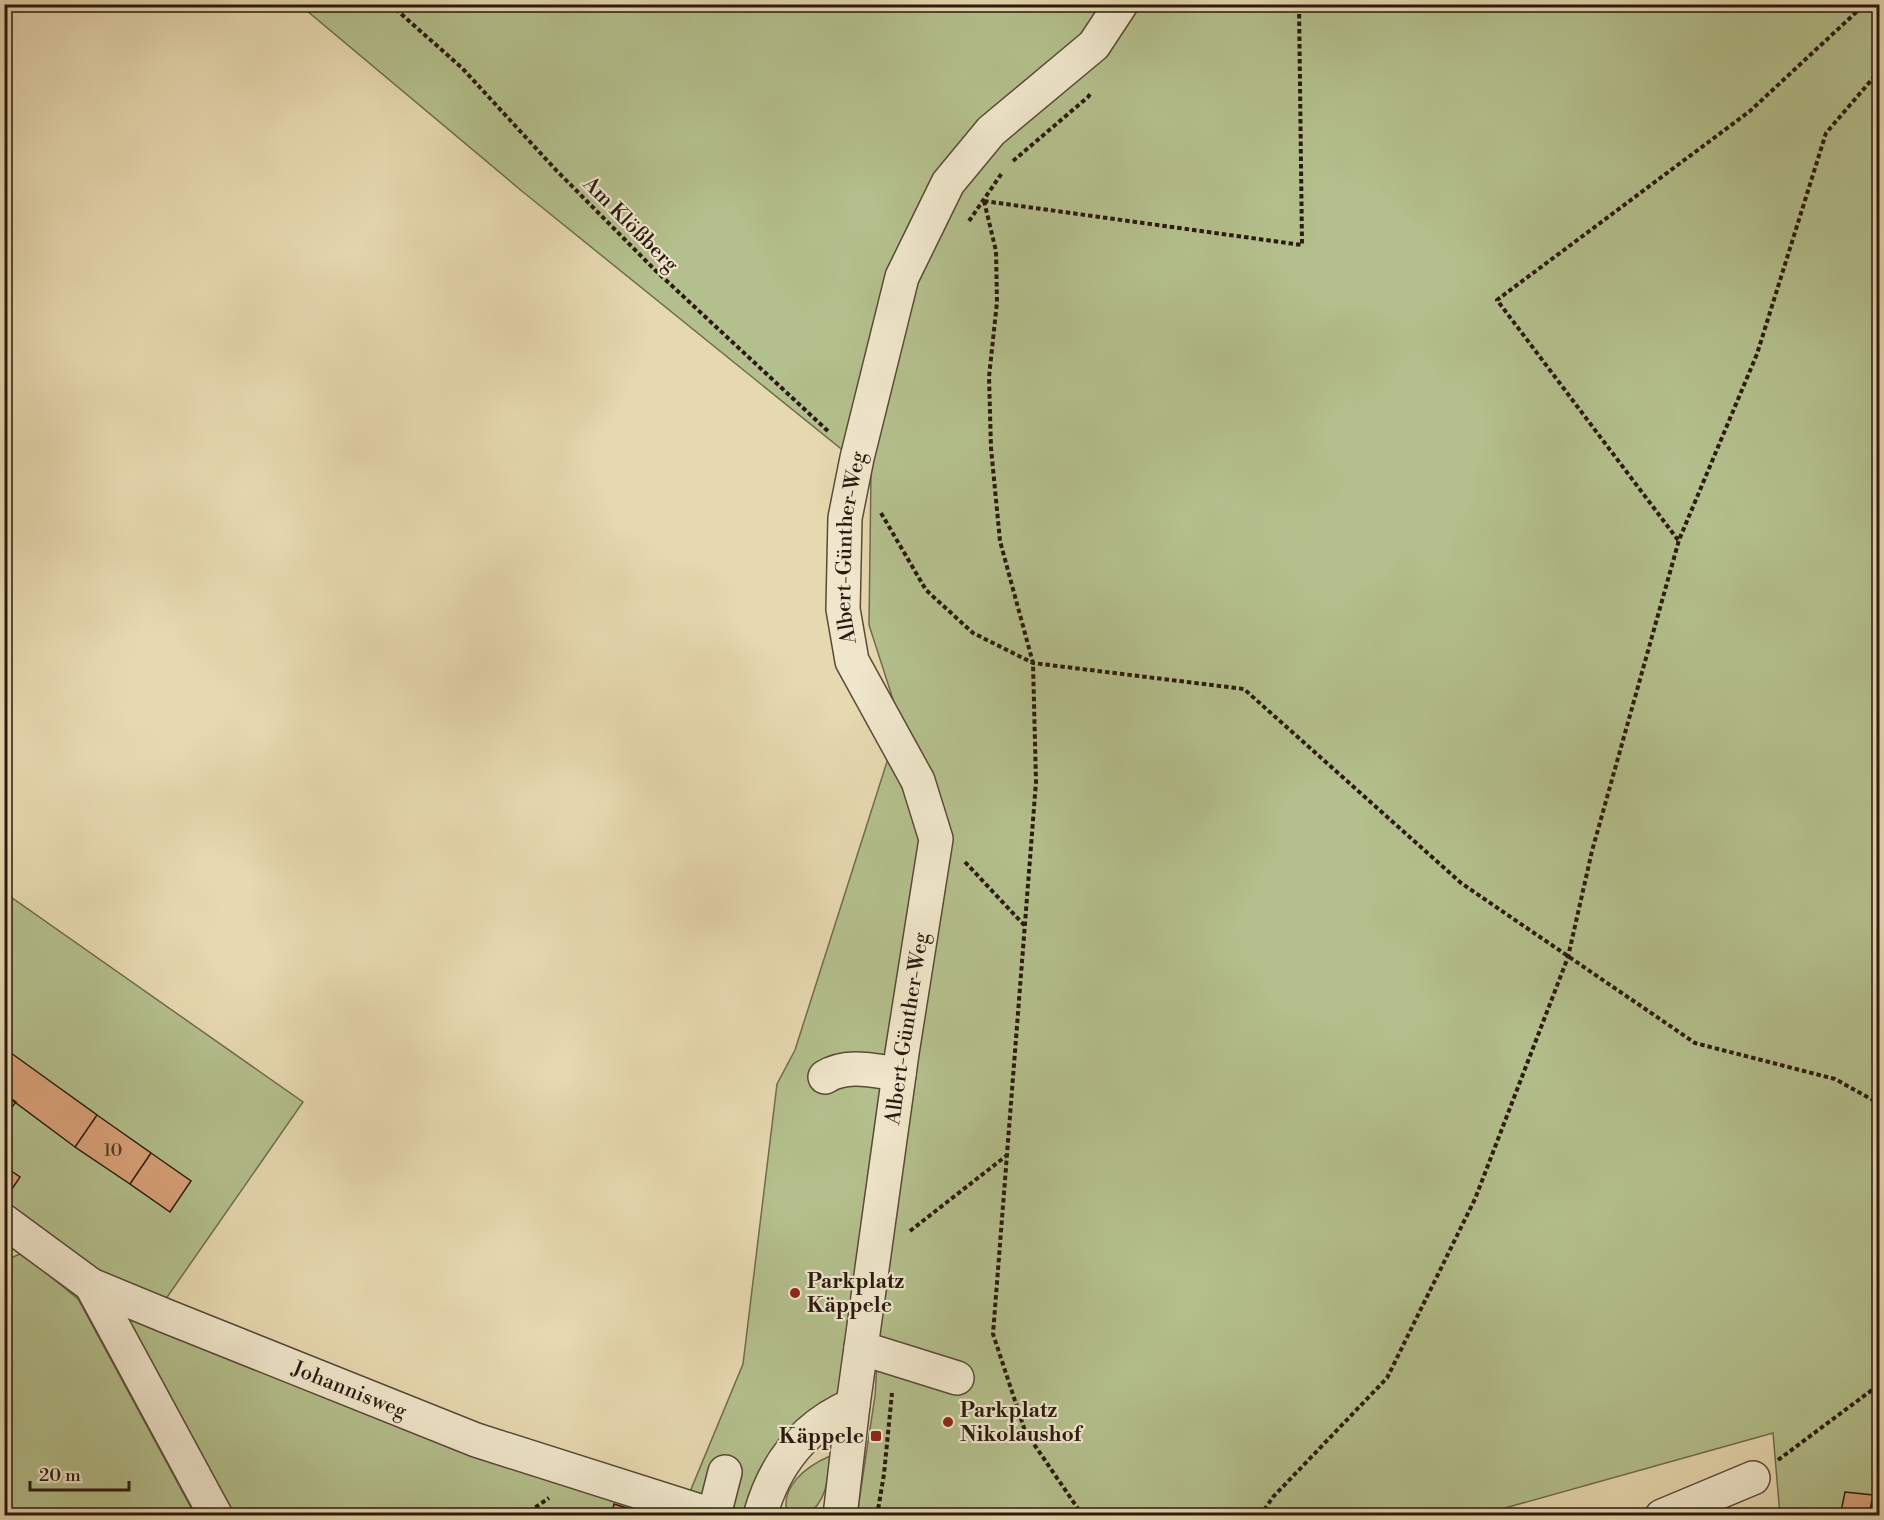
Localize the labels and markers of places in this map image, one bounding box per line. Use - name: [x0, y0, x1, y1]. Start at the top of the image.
- place label: Parkplatz Käppele: [807, 1269, 904, 1319]
- marker: Parkplatz Käppele: [788, 1286, 802, 1300]
- place label: Parkplatz Nikolaushof: [960, 1398, 1084, 1448]
- marker: Parkplatz Nikolaushof: [941, 1415, 955, 1429]
- place label: Käppele: [779, 1424, 864, 1450]
- marker: Käppele: [869, 1429, 883, 1443]

